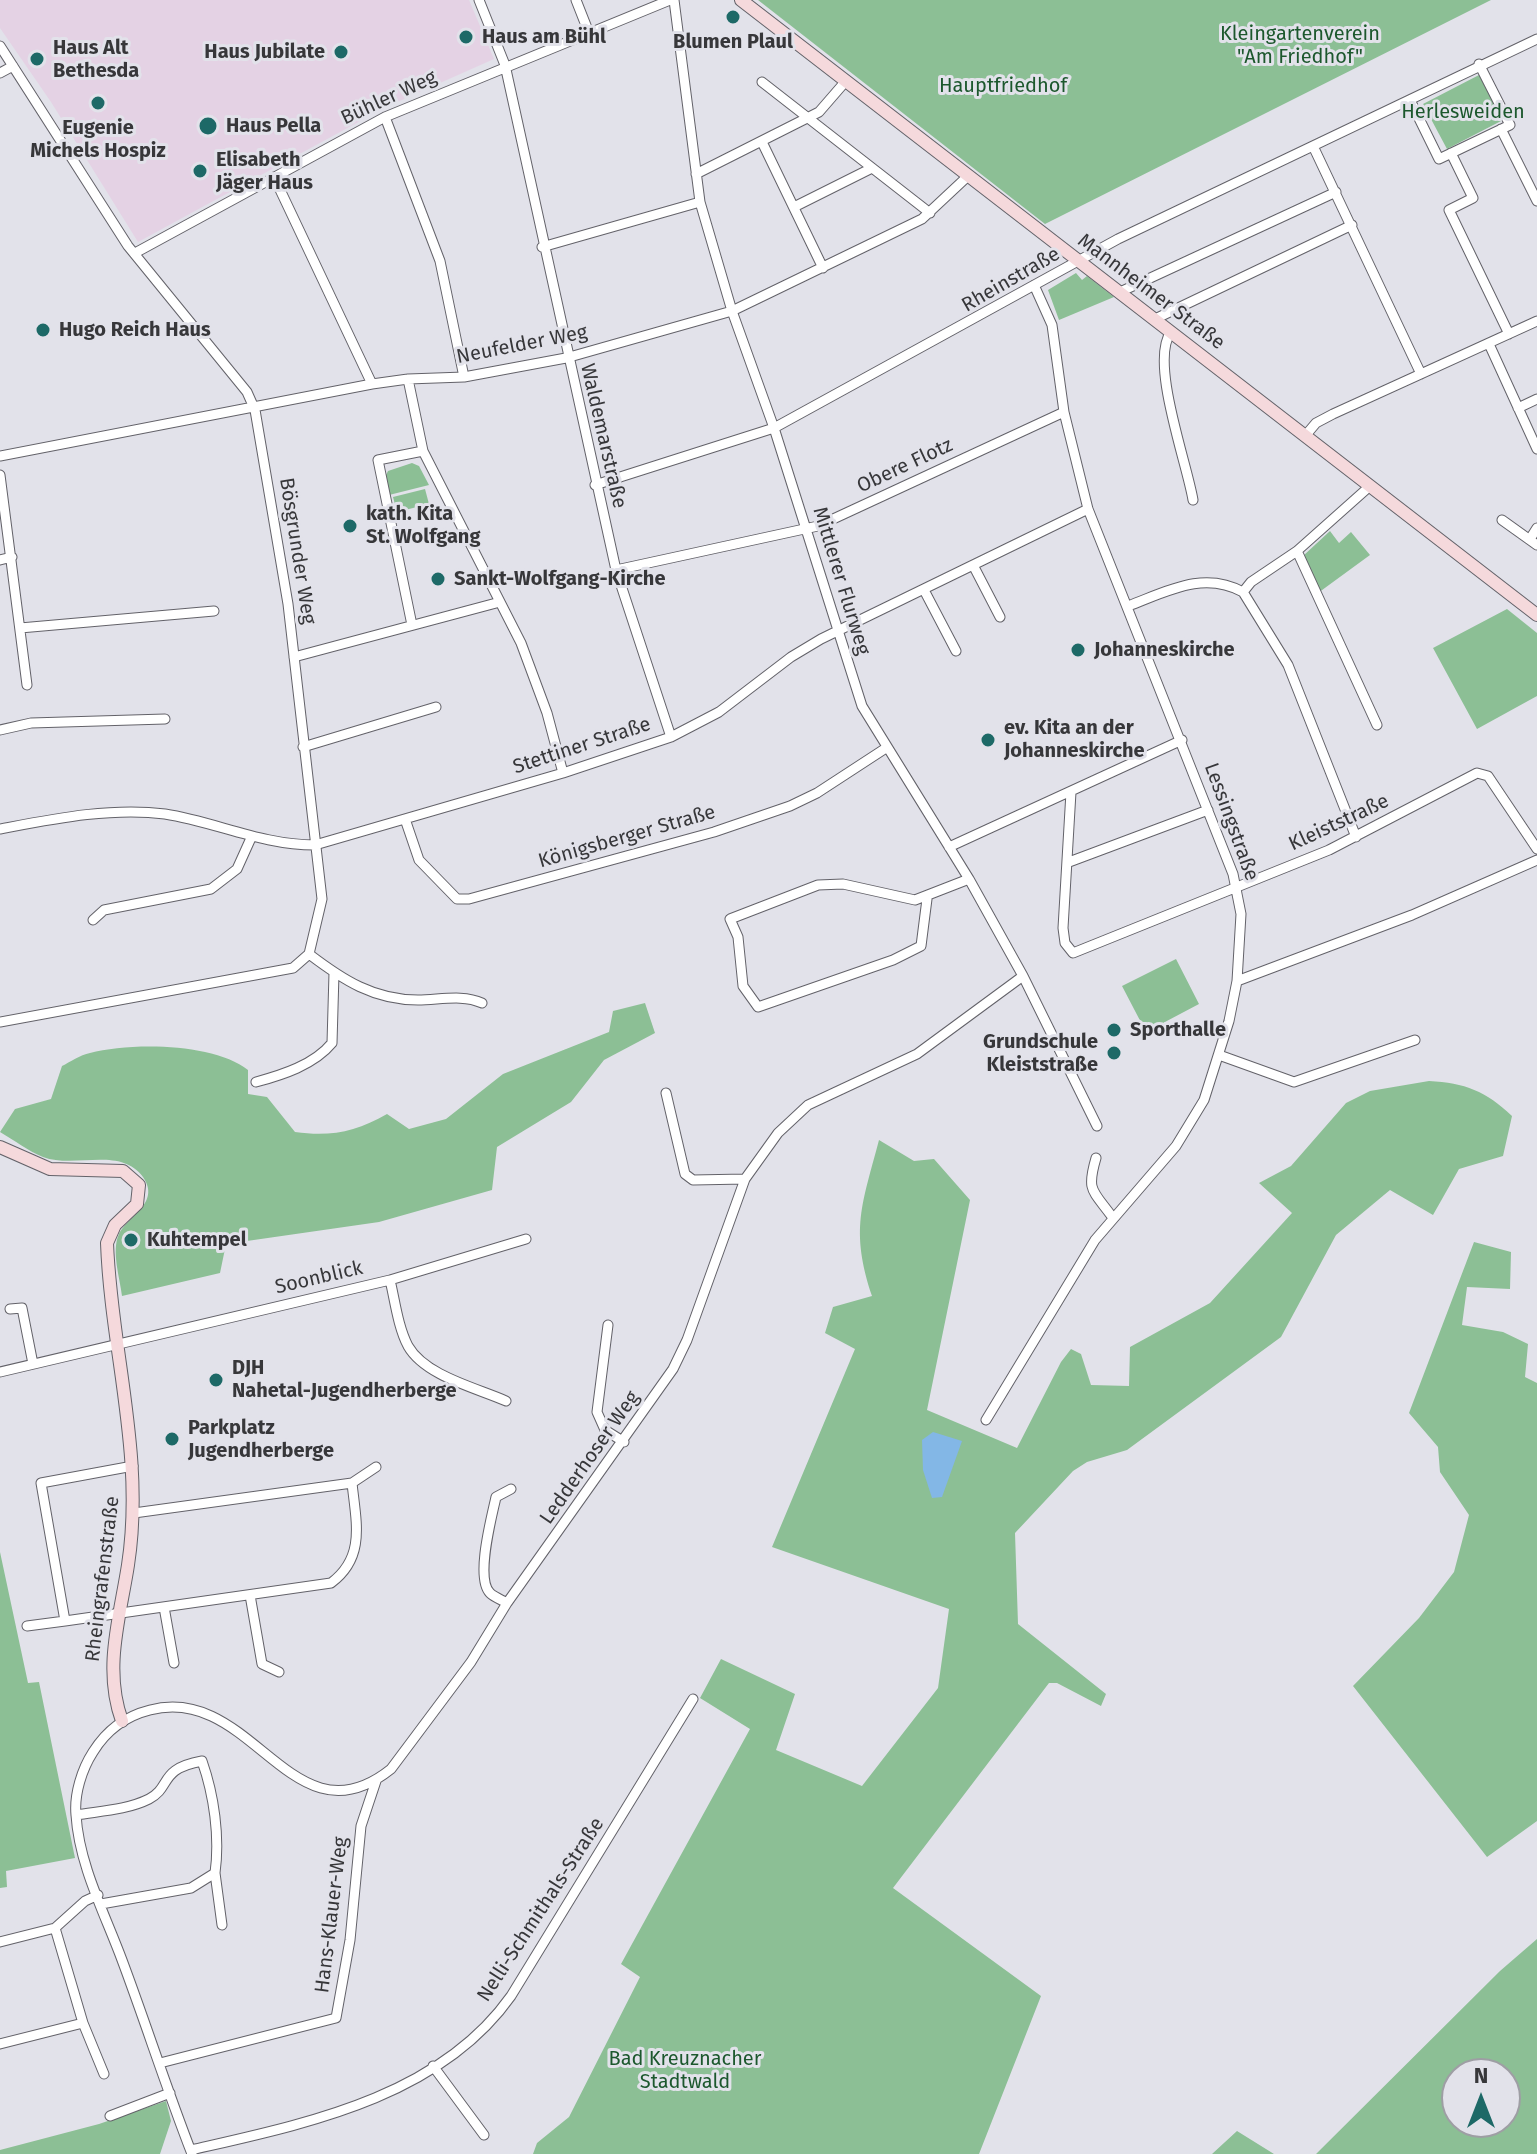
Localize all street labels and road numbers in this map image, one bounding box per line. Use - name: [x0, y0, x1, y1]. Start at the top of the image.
- street label: Bühler Weg: [337, 65, 441, 131]
- street label: Mannheimer Straße: [1073, 229, 1229, 355]
- street label: Rheinstraße: [958, 242, 1064, 318]
- street label: Neufelder Weg: [455, 321, 589, 369]
- street label: Waldemarstraße: [575, 361, 631, 511]
- street label: Obere Flotz: [853, 433, 957, 499]
- street label: Bösgrunder Weg: [274, 476, 320, 626]
- street label: Mittlerer Flurweg: [807, 504, 875, 658]
- street label: Stettiner Straße: [510, 712, 654, 780]
- street label: Lessingstraße: [1199, 760, 1263, 884]
- street label: Kleiststraße: [1285, 789, 1393, 857]
- street label: Königsberger Straße: [536, 800, 718, 874]
- street label: Soonblick: [273, 1256, 365, 1300]
- street label: Ledderhoser Weg: [535, 1387, 645, 1529]
- street label: Rheingrafenstraße: [81, 1495, 125, 1663]
- street label: Nelli-Schmithals-Straße: [472, 1813, 610, 2007]
- street label: Hans-Klauer-Weg: [311, 1836, 353, 1994]

